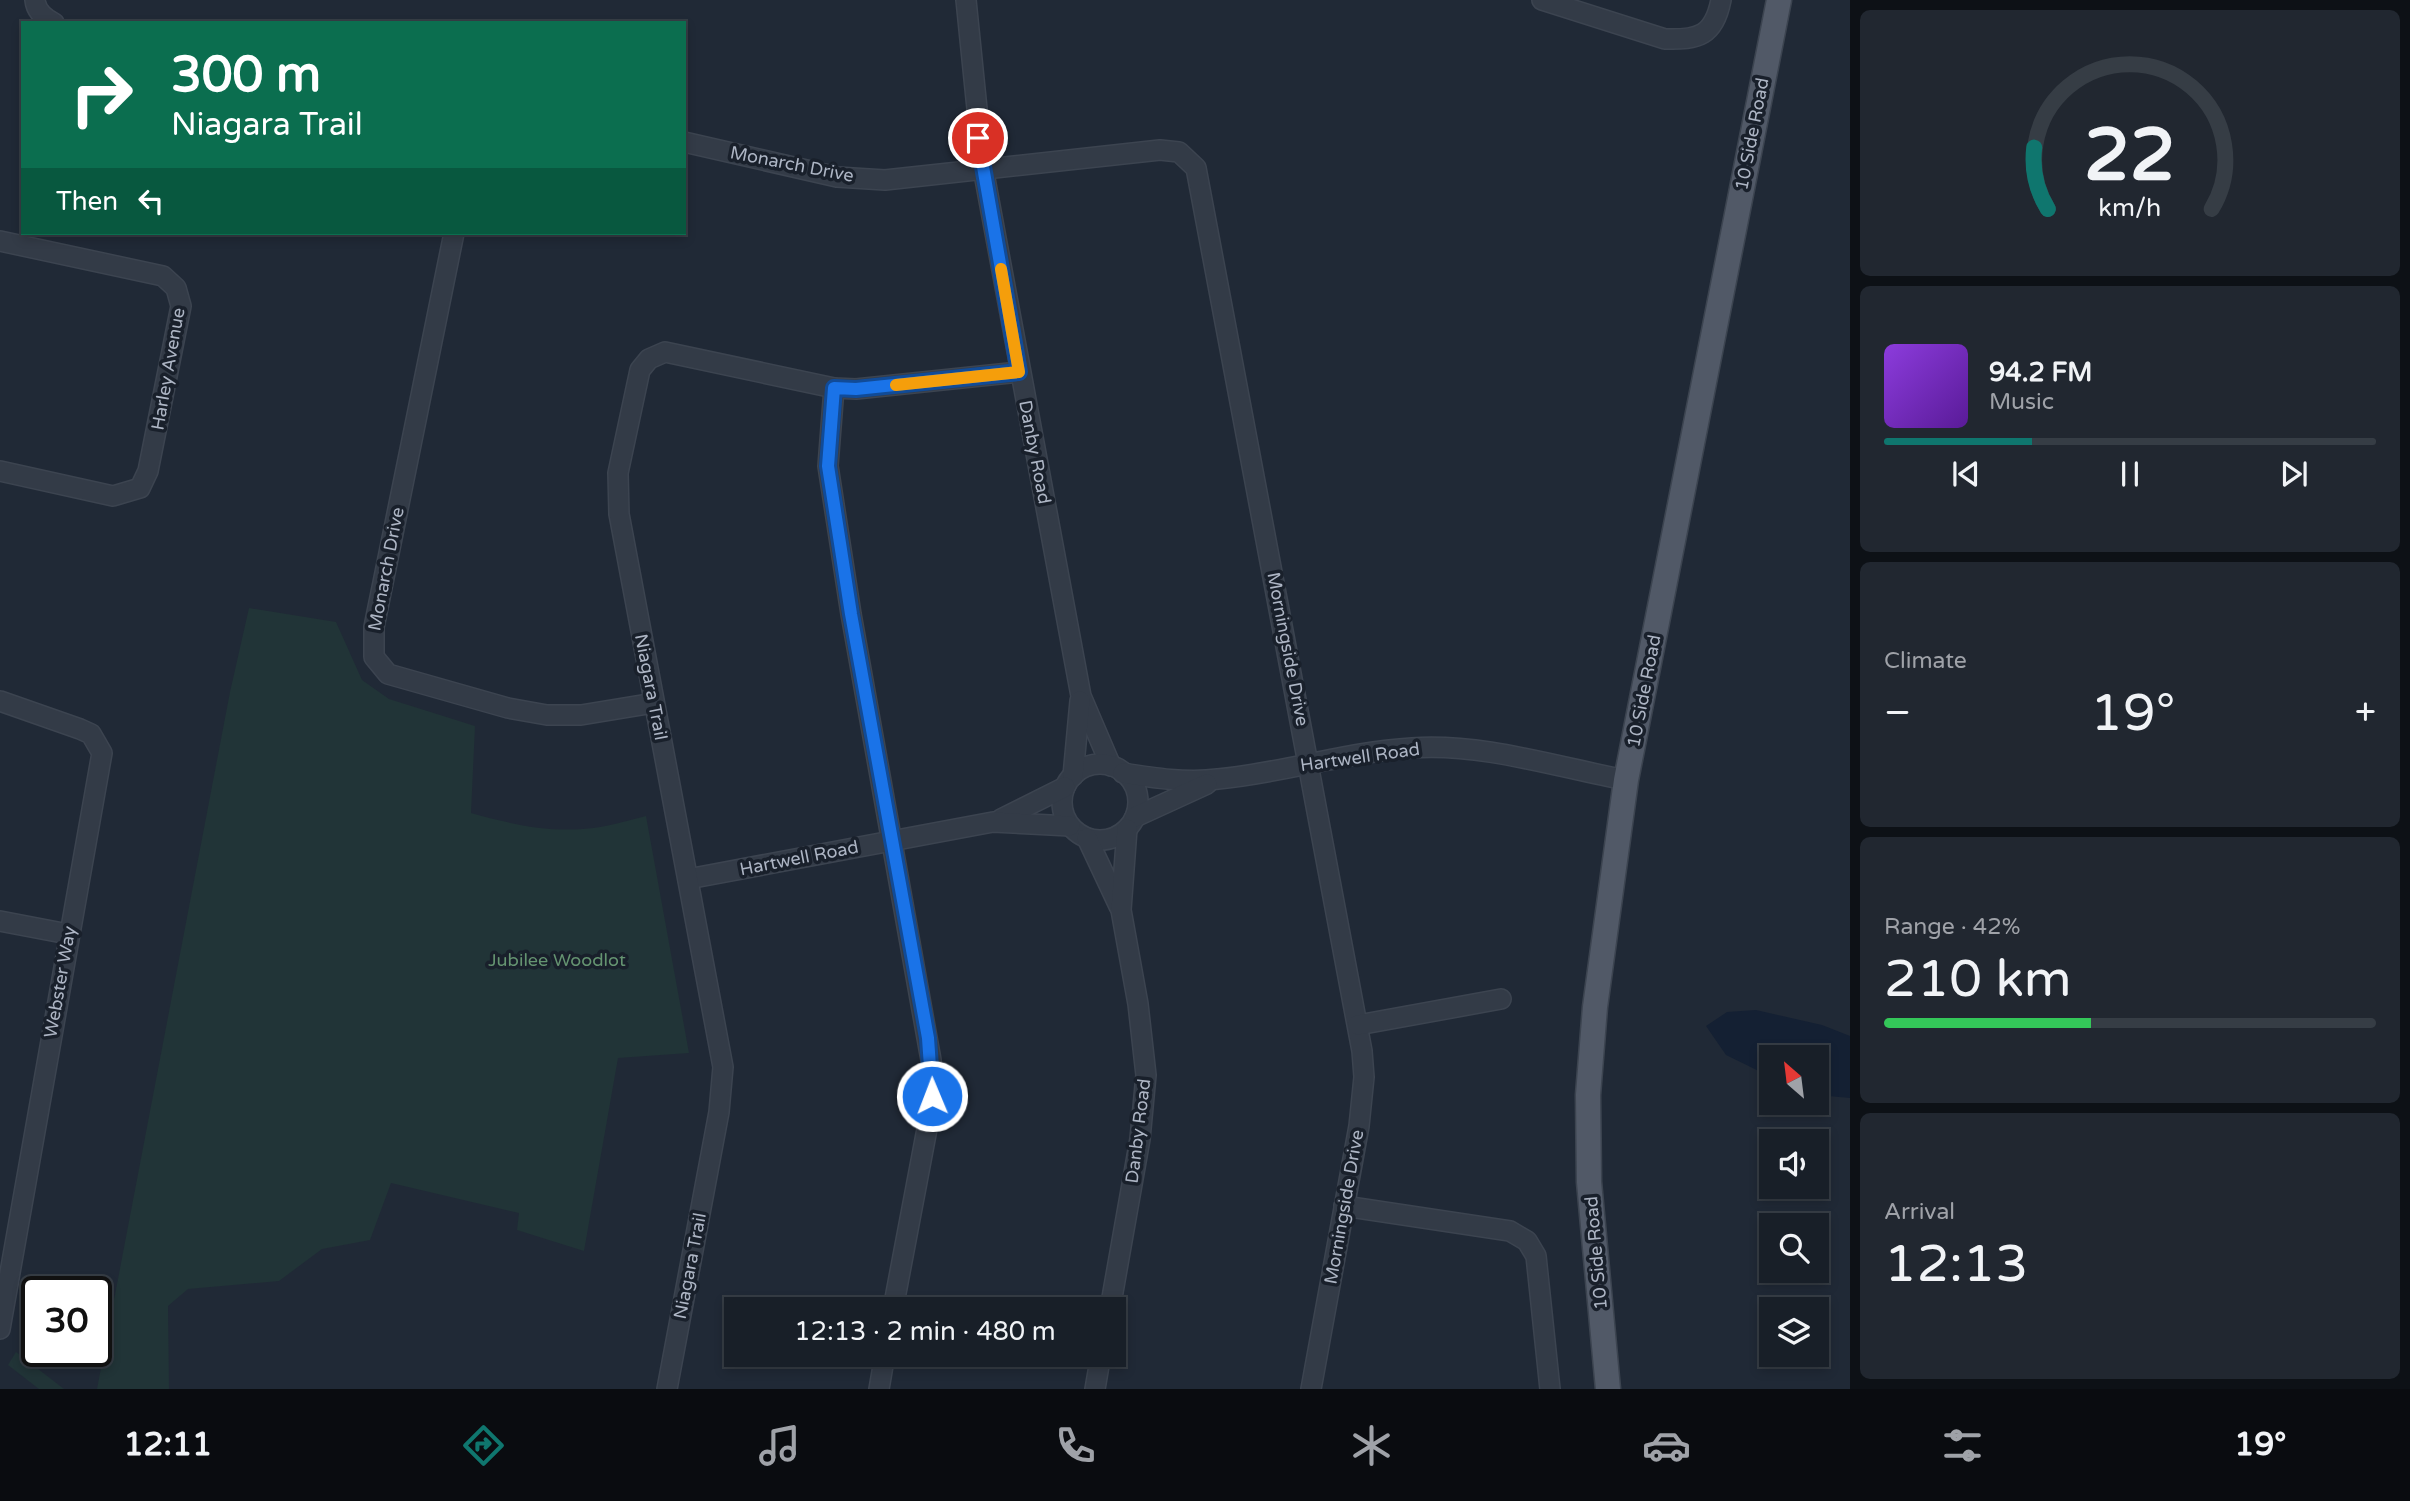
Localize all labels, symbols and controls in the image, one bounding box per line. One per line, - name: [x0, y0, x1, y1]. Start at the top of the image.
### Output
- text: 300 m: [171, 46, 321, 105]
- icon: right: [56, 49, 147, 140]
- street label: 10 Side Road: [1730, 76, 1774, 192]
- text: Niagara Trail: [171, 106, 363, 144]
- pin: [948, 108, 1008, 168]
- text: 22: [2084, 112, 2176, 200]
- icon: arrive: [959, 119, 997, 157]
- street label: Monarch Drive: [728, 141, 856, 187]
- icon: left: [132, 182, 170, 220]
- text: Then: [56, 186, 118, 217]
- text: km/h: [2099, 193, 2161, 223]
- street label: Harley Avenue: [146, 306, 190, 432]
- text: 94.2 FM: [1989, 357, 2092, 388]
- text: Music: [1989, 388, 2054, 416]
- street label: Danby Road: [1014, 398, 1056, 506]
- icon: previous: [1947, 455, 1985, 493]
- icon: pause: [2111, 455, 2149, 493]
- icon: next: [2275, 455, 2313, 493]
- street label: Monarch Drive: [363, 505, 409, 633]
- street label: Morningside Drive: [1262, 570, 1314, 728]
- street label: Niagara Trail: [630, 632, 672, 742]
- street label: 10 Side Road: [1622, 633, 1666, 749]
- text: Climate: [1884, 647, 1967, 675]
- text: 19°: [2090, 682, 2175, 745]
- text: −: [1884, 690, 1911, 736]
- text: +: [2355, 690, 2376, 736]
- street label: Hartwell Road: [1299, 738, 1421, 776]
- street label: Hartwell Road: [738, 836, 860, 880]
- text: Range · 42%: [1884, 913, 2020, 941]
- street label: Webster Way: [39, 924, 81, 1040]
- text: 210 km: [1884, 948, 2072, 1011]
- park label: Jubilee Woodlot: [488, 949, 626, 971]
- north arrow: [1759, 1045, 1829, 1115]
- map controls: [1759, 1045, 1829, 1367]
- position arrow: [895, 1059, 969, 1133]
- street label: Danby Road: [1121, 1077, 1155, 1185]
- street label: Morningside Drive: [1320, 1128, 1368, 1286]
- button: sound: [1759, 1129, 1829, 1199]
- street label: 10 Side Road: [1580, 1195, 1612, 1311]
- text: Arrival: [1884, 1198, 1955, 1226]
- street label: Niagara Trail: [669, 1211, 711, 1321]
- button: search: [1759, 1213, 1829, 1283]
- text: 12:13: [1884, 1233, 2028, 1296]
- speed limit sign: 30: [21, 1276, 112, 1367]
- button: layers: [1759, 1297, 1829, 1367]
- text: 12:13 · 2 min · 480 m: [794, 1316, 1056, 1347]
- icon: directions: [459, 1421, 508, 1470]
- icon: music: [755, 1421, 804, 1470]
- icon: phone: [1051, 1421, 1100, 1470]
- icon: climate: [1347, 1421, 1396, 1470]
- icon: car: [1642, 1421, 1691, 1470]
- icon: filters: [1938, 1421, 1987, 1470]
- text: 12:11: [123, 1426, 212, 1464]
- text: 19°: [2234, 1426, 2286, 1464]

